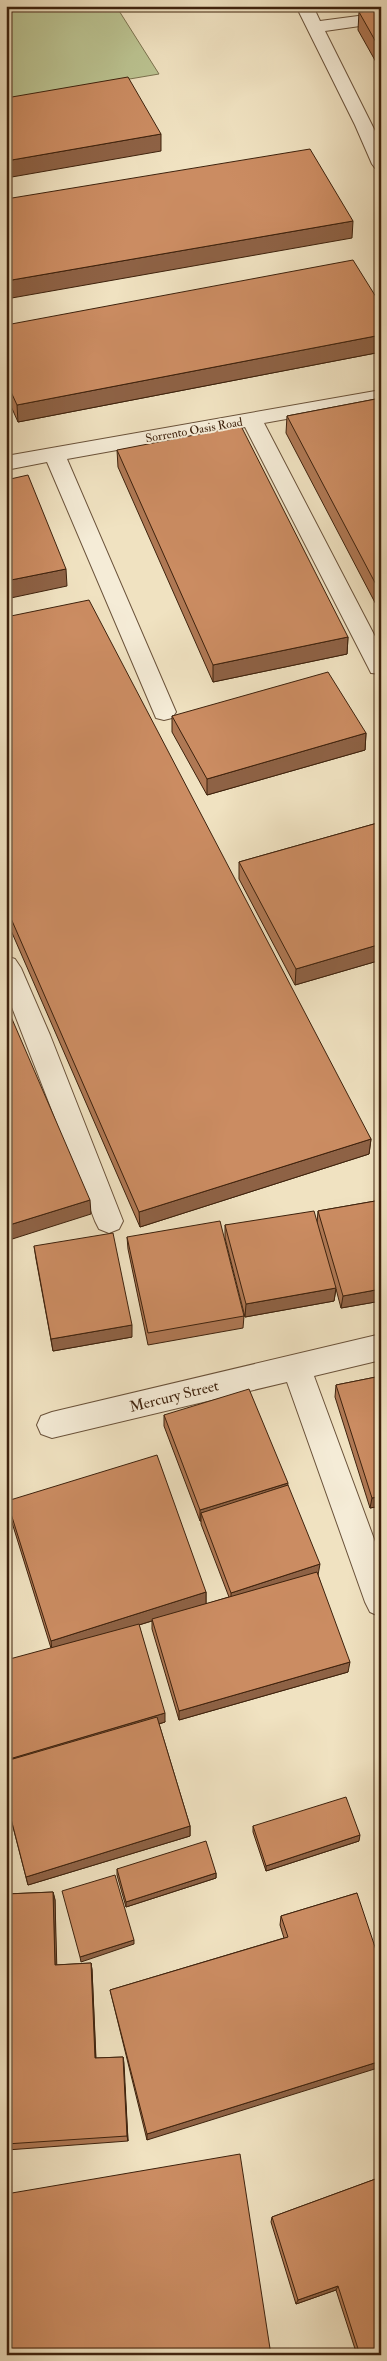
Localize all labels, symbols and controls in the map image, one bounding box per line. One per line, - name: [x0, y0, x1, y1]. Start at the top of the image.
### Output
- street label: Sorrento Oasis Road: [144, 415, 244, 446]
- street label: Mercury Street: [127, 1376, 221, 1417]

